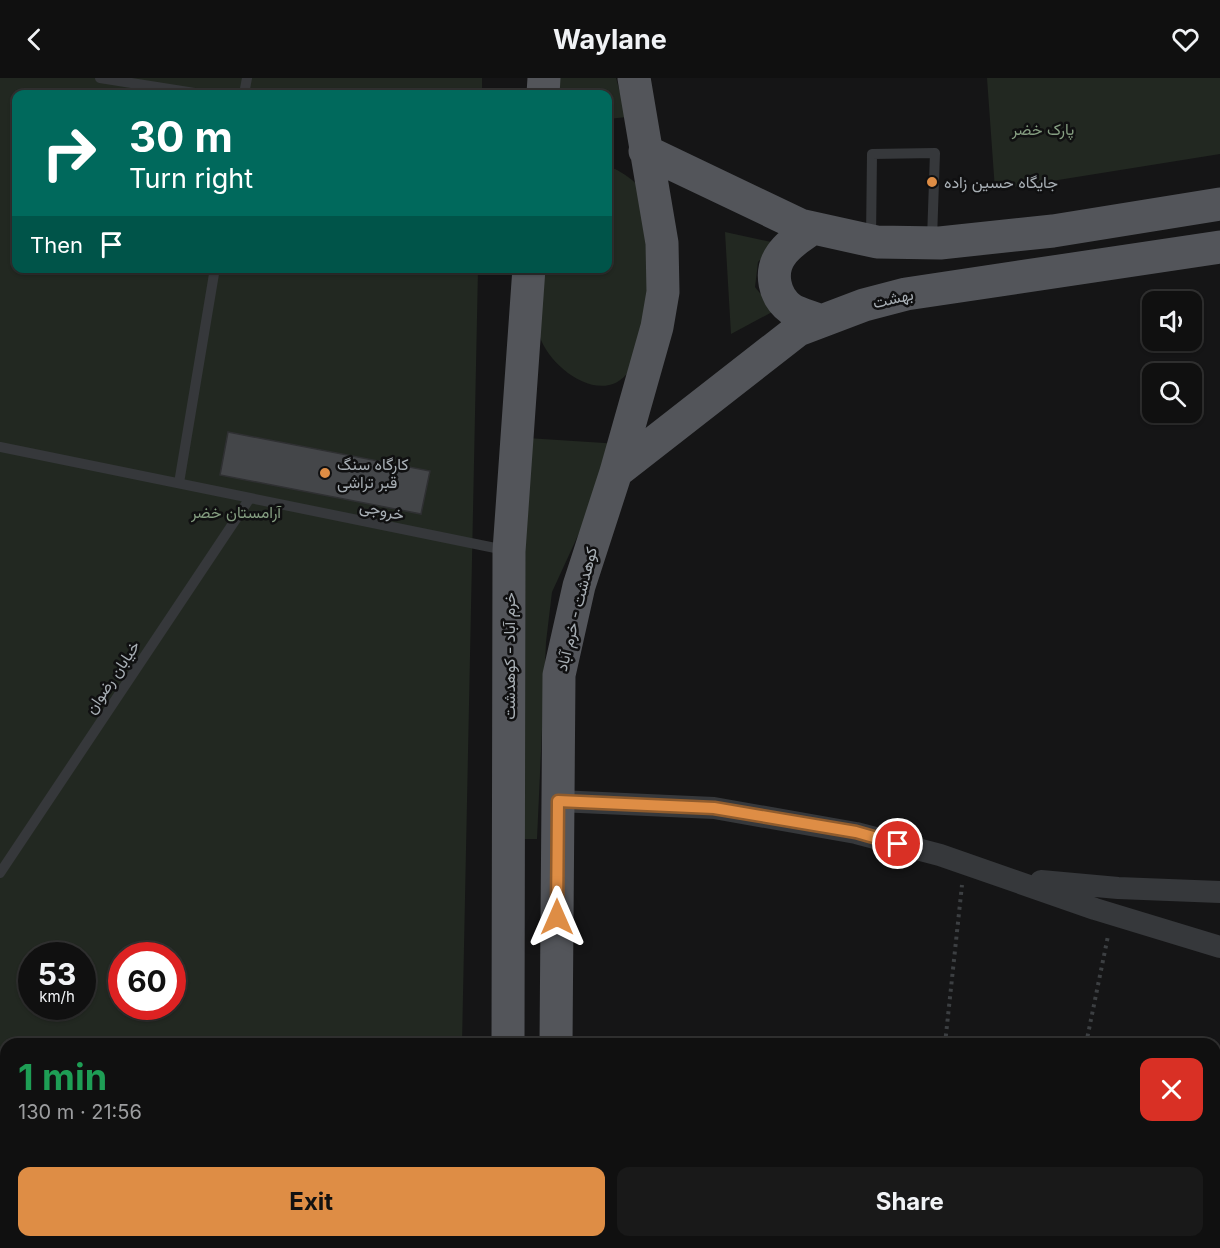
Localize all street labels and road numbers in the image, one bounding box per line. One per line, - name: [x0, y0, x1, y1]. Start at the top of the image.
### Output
- street label: بهشت: [871, 284, 915, 313]
- street label: خروجی: [358, 496, 406, 525]
- street label: کوهدشت - خرم آباد: [551, 545, 602, 674]
- street label: خرم آباد - کوهدشت: [499, 592, 520, 720]
- street label: خیابان رضوان: [80, 636, 145, 718]

